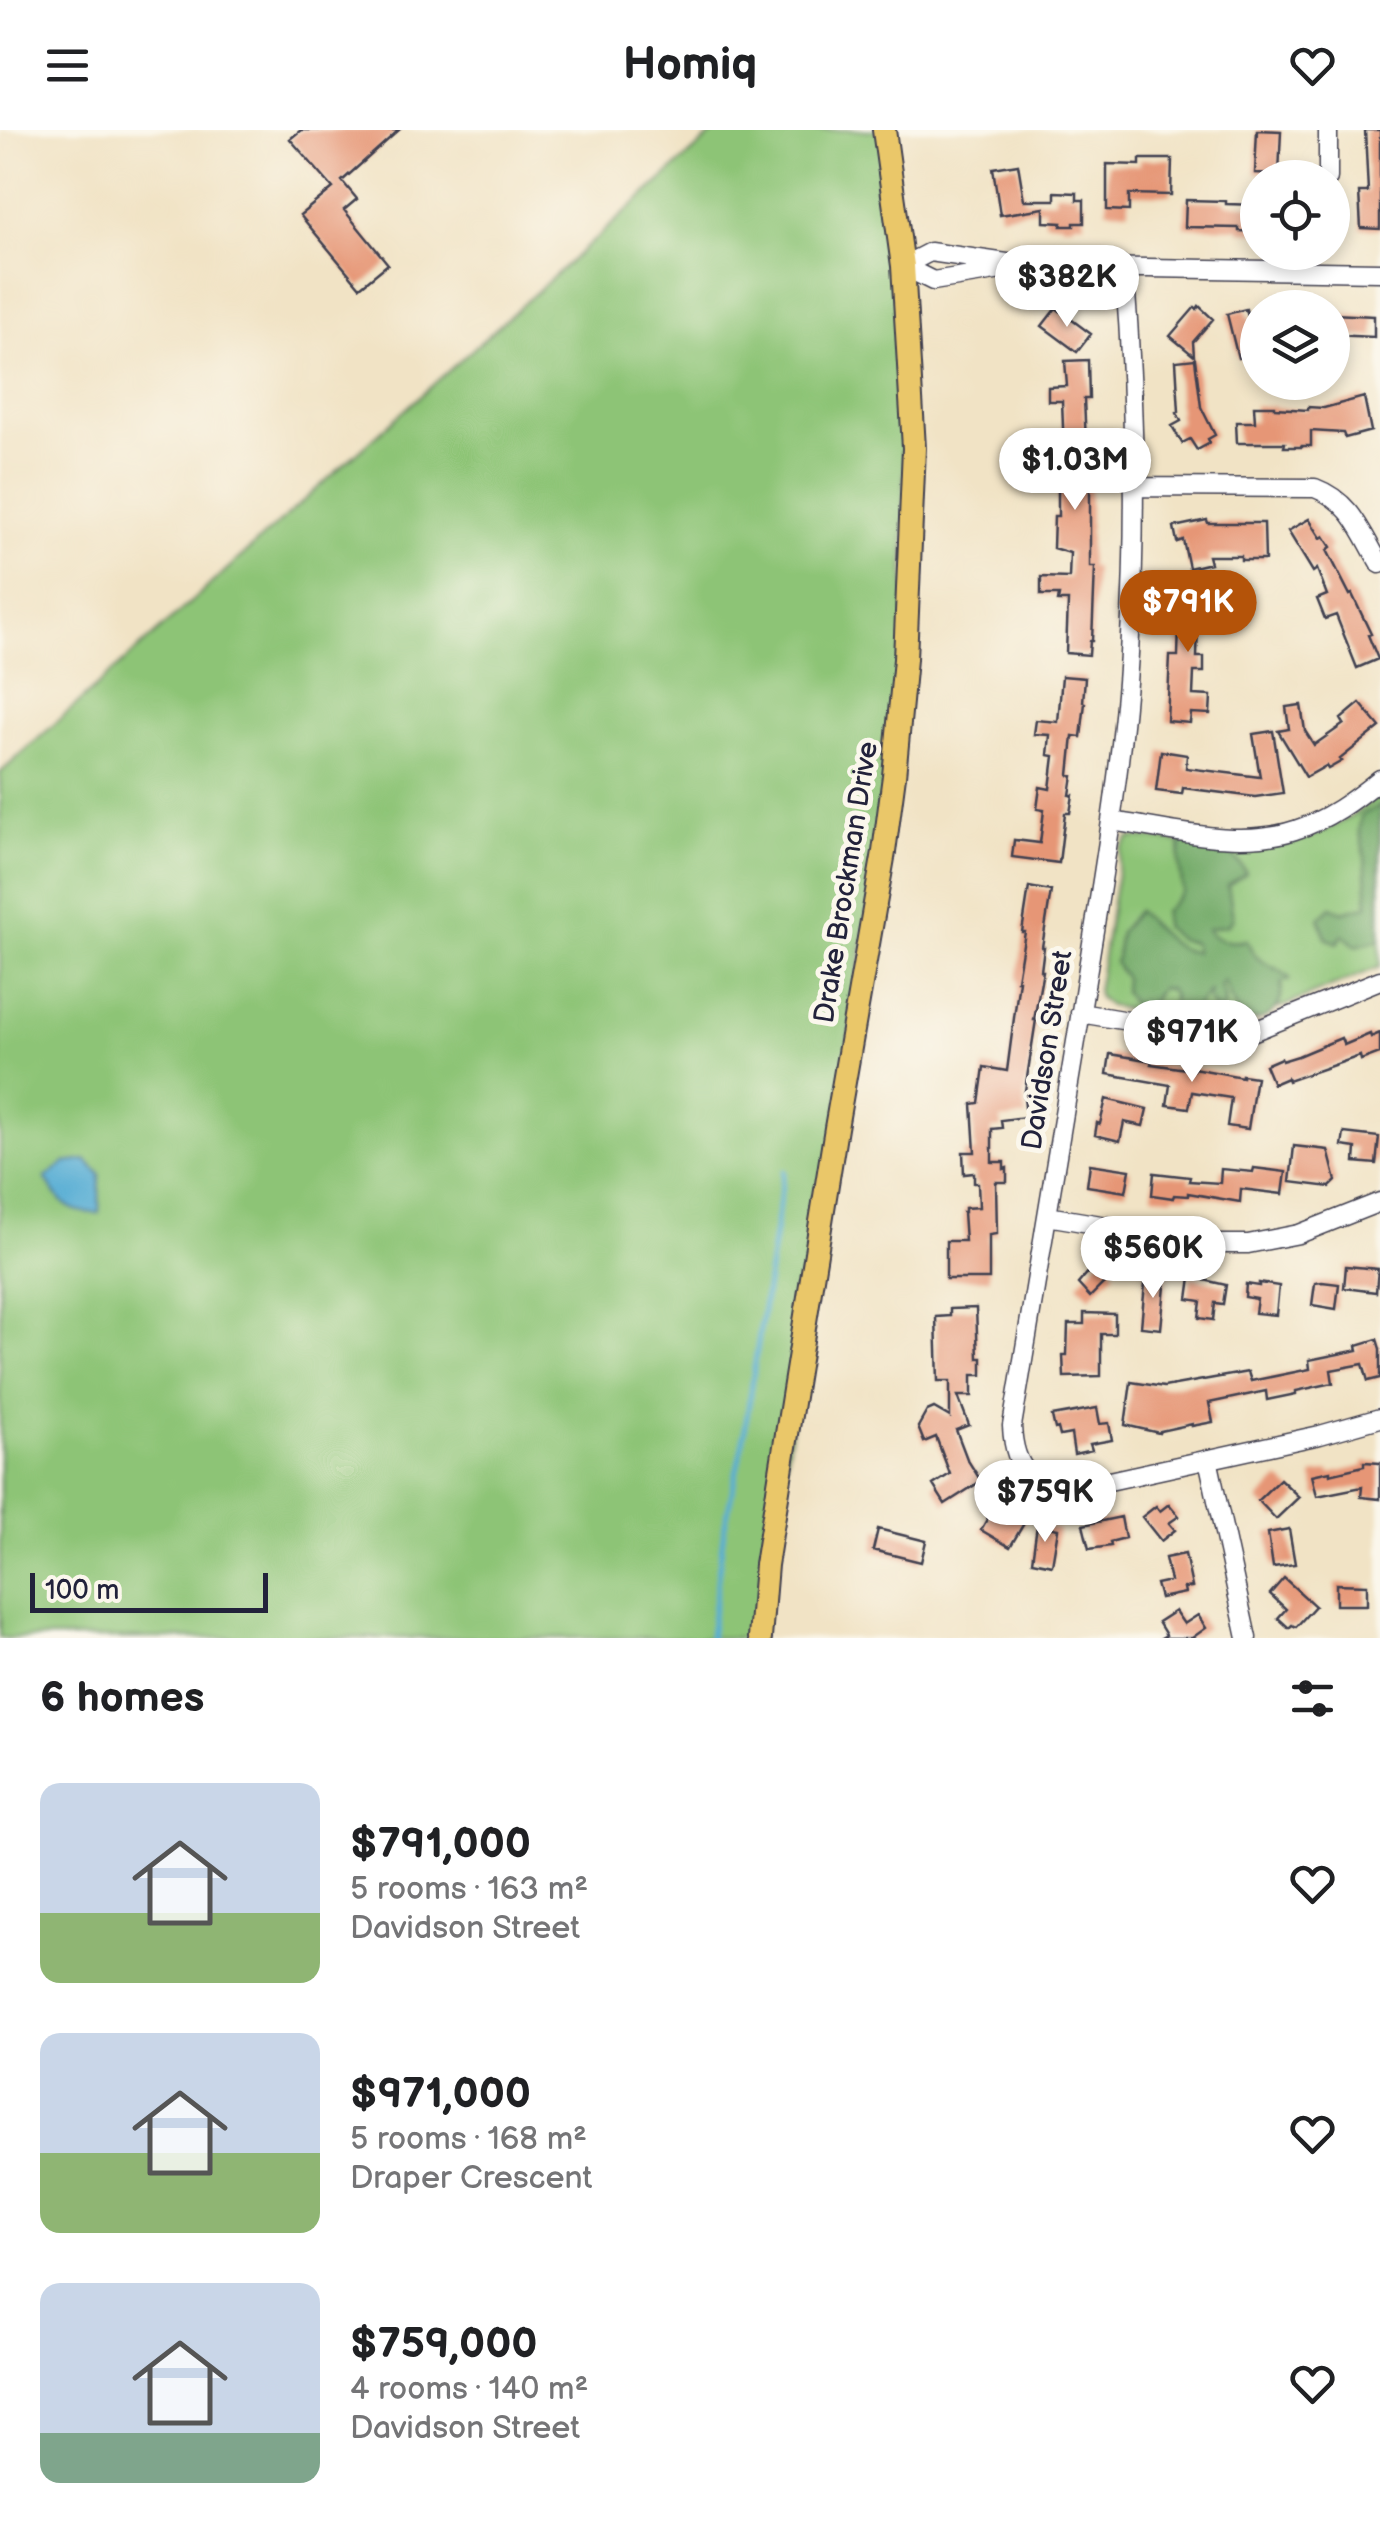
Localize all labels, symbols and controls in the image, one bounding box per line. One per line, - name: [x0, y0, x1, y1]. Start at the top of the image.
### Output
- icon: menu: [40, 38, 95, 93]
- text: Homiq: [623, 38, 757, 93]
- icon: heart: [1285, 38, 1340, 93]
- map controls: [1240, 160, 1350, 400]
- button: locate: [1240, 160, 1350, 270]
- pin: $382K: [997, 245, 1137, 330]
- text: $382K: [1017, 258, 1117, 297]
- button: layers: [1240, 290, 1350, 400]
- pin: $1.03M: [994, 428, 1156, 513]
- text: $1.03M: [1021, 441, 1129, 480]
- pin: $791K: [1118, 570, 1258, 655]
- text: $791K: [1142, 583, 1234, 622]
- street label: Drake Brockman Drive: [808, 739, 885, 1025]
- street label: Davidson Street: [1015, 948, 1080, 1152]
- pin: $971K: [1122, 1000, 1262, 1085]
- text: $971K: [1146, 1013, 1238, 1052]
- pin: $560K: [1083, 1216, 1223, 1301]
- text: $560K: [1103, 1229, 1203, 1268]
- pin: $759K: [975, 1460, 1115, 1545]
- text: $759K: [996, 1473, 1094, 1512]
- scale bar: [30, 1568, 268, 1612]
- text: 100 m: [45, 1574, 119, 1607]
- icon: filters: [1285, 1671, 1340, 1726]
- text: 6 homes: [40, 1673, 204, 1724]
- text: $791,000: [350, 1819, 531, 1870]
- icon: home: [120, 1823, 240, 1943]
- icon: heart: [1285, 1856, 1340, 1911]
- text: 5 rooms · 163 m²: [350, 1870, 588, 1909]
- text: Davidson Street: [350, 1909, 580, 1948]
- text: $971,000: [350, 2069, 531, 2120]
- icon: home: [120, 2073, 240, 2193]
- icon: heart: [1285, 2106, 1340, 2161]
- text: 5 rooms · 168 m²: [350, 2120, 587, 2159]
- text: Draper Crescent: [350, 2159, 592, 2198]
- text: $759,000: [350, 2319, 538, 2370]
- icon: home: [120, 2323, 240, 2443]
- icon: heart: [1285, 2356, 1340, 2411]
- text: 4 rooms · 140 m²: [350, 2370, 588, 2409]
- text: Davidson Street: [350, 2409, 580, 2448]

